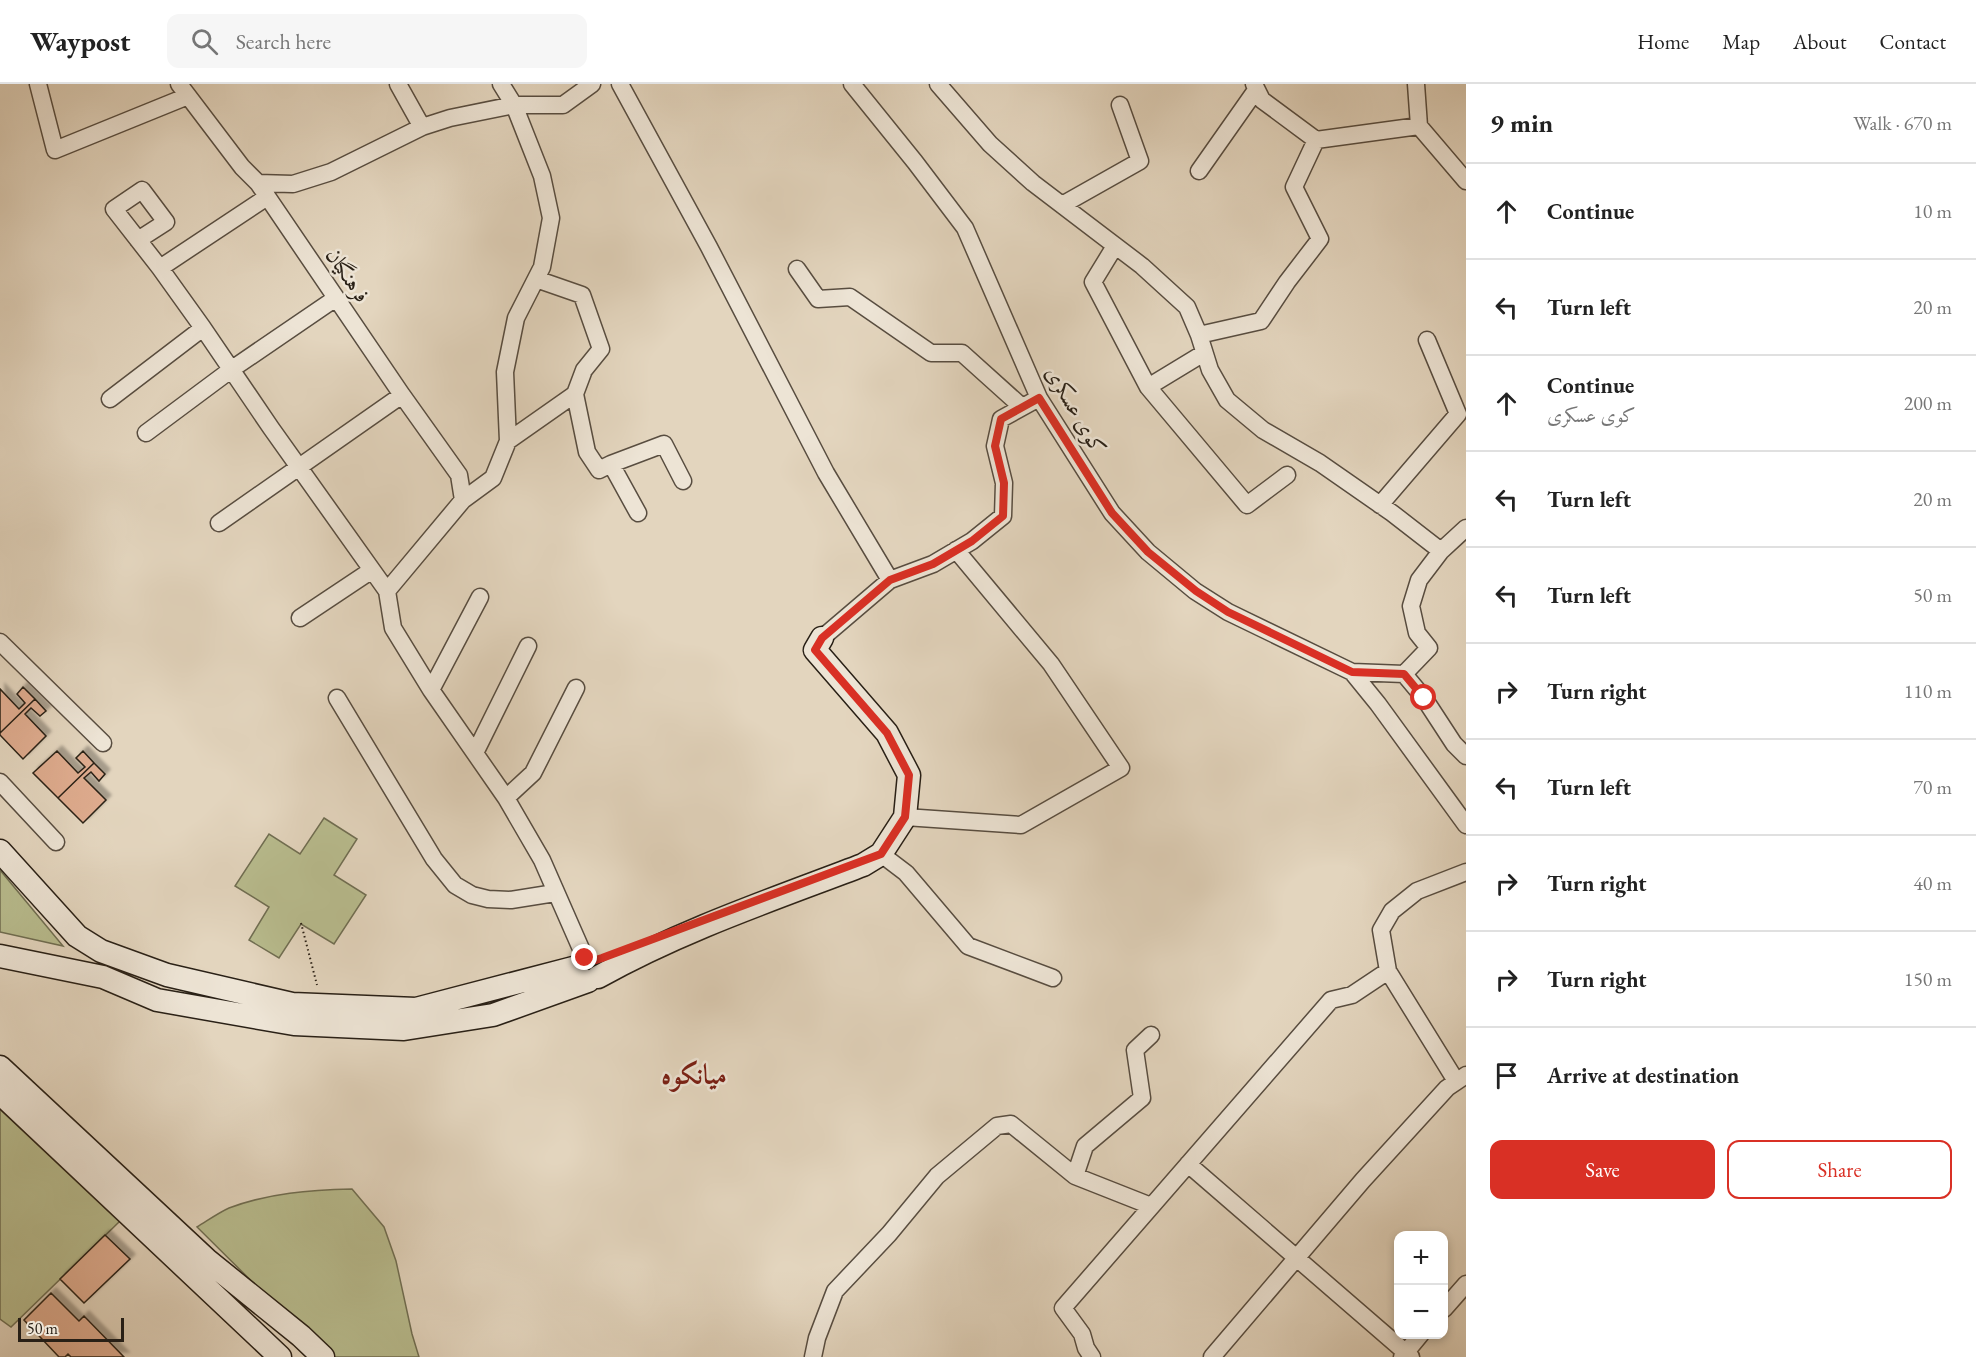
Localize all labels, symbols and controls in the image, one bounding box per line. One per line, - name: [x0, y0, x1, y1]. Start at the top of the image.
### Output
- search box: [167, 14, 587, 68]
- text: Waypost: [30, 23, 131, 59]
- icon: search: [188, 25, 221, 58]
- text: Search here: [236, 27, 331, 56]
- text: Home: [1637, 28, 1689, 55]
- text: Map: [1722, 28, 1760, 55]
- text: About: [1793, 28, 1846, 55]
- text: Contact: [1879, 28, 1946, 55]
- text: 9 min: [1490, 106, 1553, 140]
- text: Walk · 670 m: [1853, 110, 1952, 136]
- icon: ahead: [1490, 195, 1523, 228]
- text: Continue: [1547, 197, 1634, 226]
- text: 10 m: [1913, 198, 1952, 224]
- street label: فرهنگیان: [319, 242, 377, 308]
- icon: left: [1490, 291, 1523, 324]
- text: Turn left: [1547, 293, 1631, 322]
- text: 20 m: [1913, 294, 1952, 320]
- street label: کوی عسکری: [1039, 360, 1113, 460]
- text: Continue: [1547, 371, 1634, 400]
- icon: ahead: [1490, 387, 1523, 420]
- text: 200 m: [1904, 390, 1952, 416]
- text: کوی عسکری: [1547, 402, 1636, 428]
- icon: left: [1490, 483, 1523, 516]
- text: Turn left: [1547, 485, 1631, 514]
- text: 20 m: [1913, 486, 1952, 512]
- icon: left: [1490, 579, 1523, 612]
- text: Turn left: [1547, 581, 1631, 610]
- text: 50 m: [1913, 582, 1952, 608]
- icon: right: [1490, 675, 1523, 708]
- text: Turn right: [1547, 677, 1646, 706]
- text: 110 m: [1904, 678, 1952, 704]
- route start: [1410, 684, 1436, 710]
- icon: left: [1490, 771, 1523, 804]
- text: Turn left: [1547, 773, 1631, 802]
- text: 70 m: [1913, 774, 1952, 800]
- icon: right: [1490, 867, 1523, 900]
- text: Turn right: [1547, 869, 1646, 898]
- text: 40 m: [1913, 870, 1952, 896]
- route end: [571, 944, 597, 970]
- icon: right: [1490, 963, 1523, 996]
- text: Turn right: [1547, 965, 1646, 994]
- text: 150 m: [1904, 966, 1952, 992]
- district label: میانکوه: [661, 1056, 727, 1092]
- icon: arrive: [1490, 1059, 1523, 1092]
- text: Arrive at destination: [1547, 1061, 1739, 1090]
- button: Save: [1490, 1140, 1715, 1199]
- button: Share: [1727, 1140, 1952, 1199]
- map controls: [1394, 1231, 1448, 1339]
- button: +: [1394, 1231, 1448, 1285]
- button: −: [1394, 1285, 1448, 1339]
- scale bar: [18, 1315, 124, 1342]
- text: 50 m: [27, 1318, 58, 1339]

